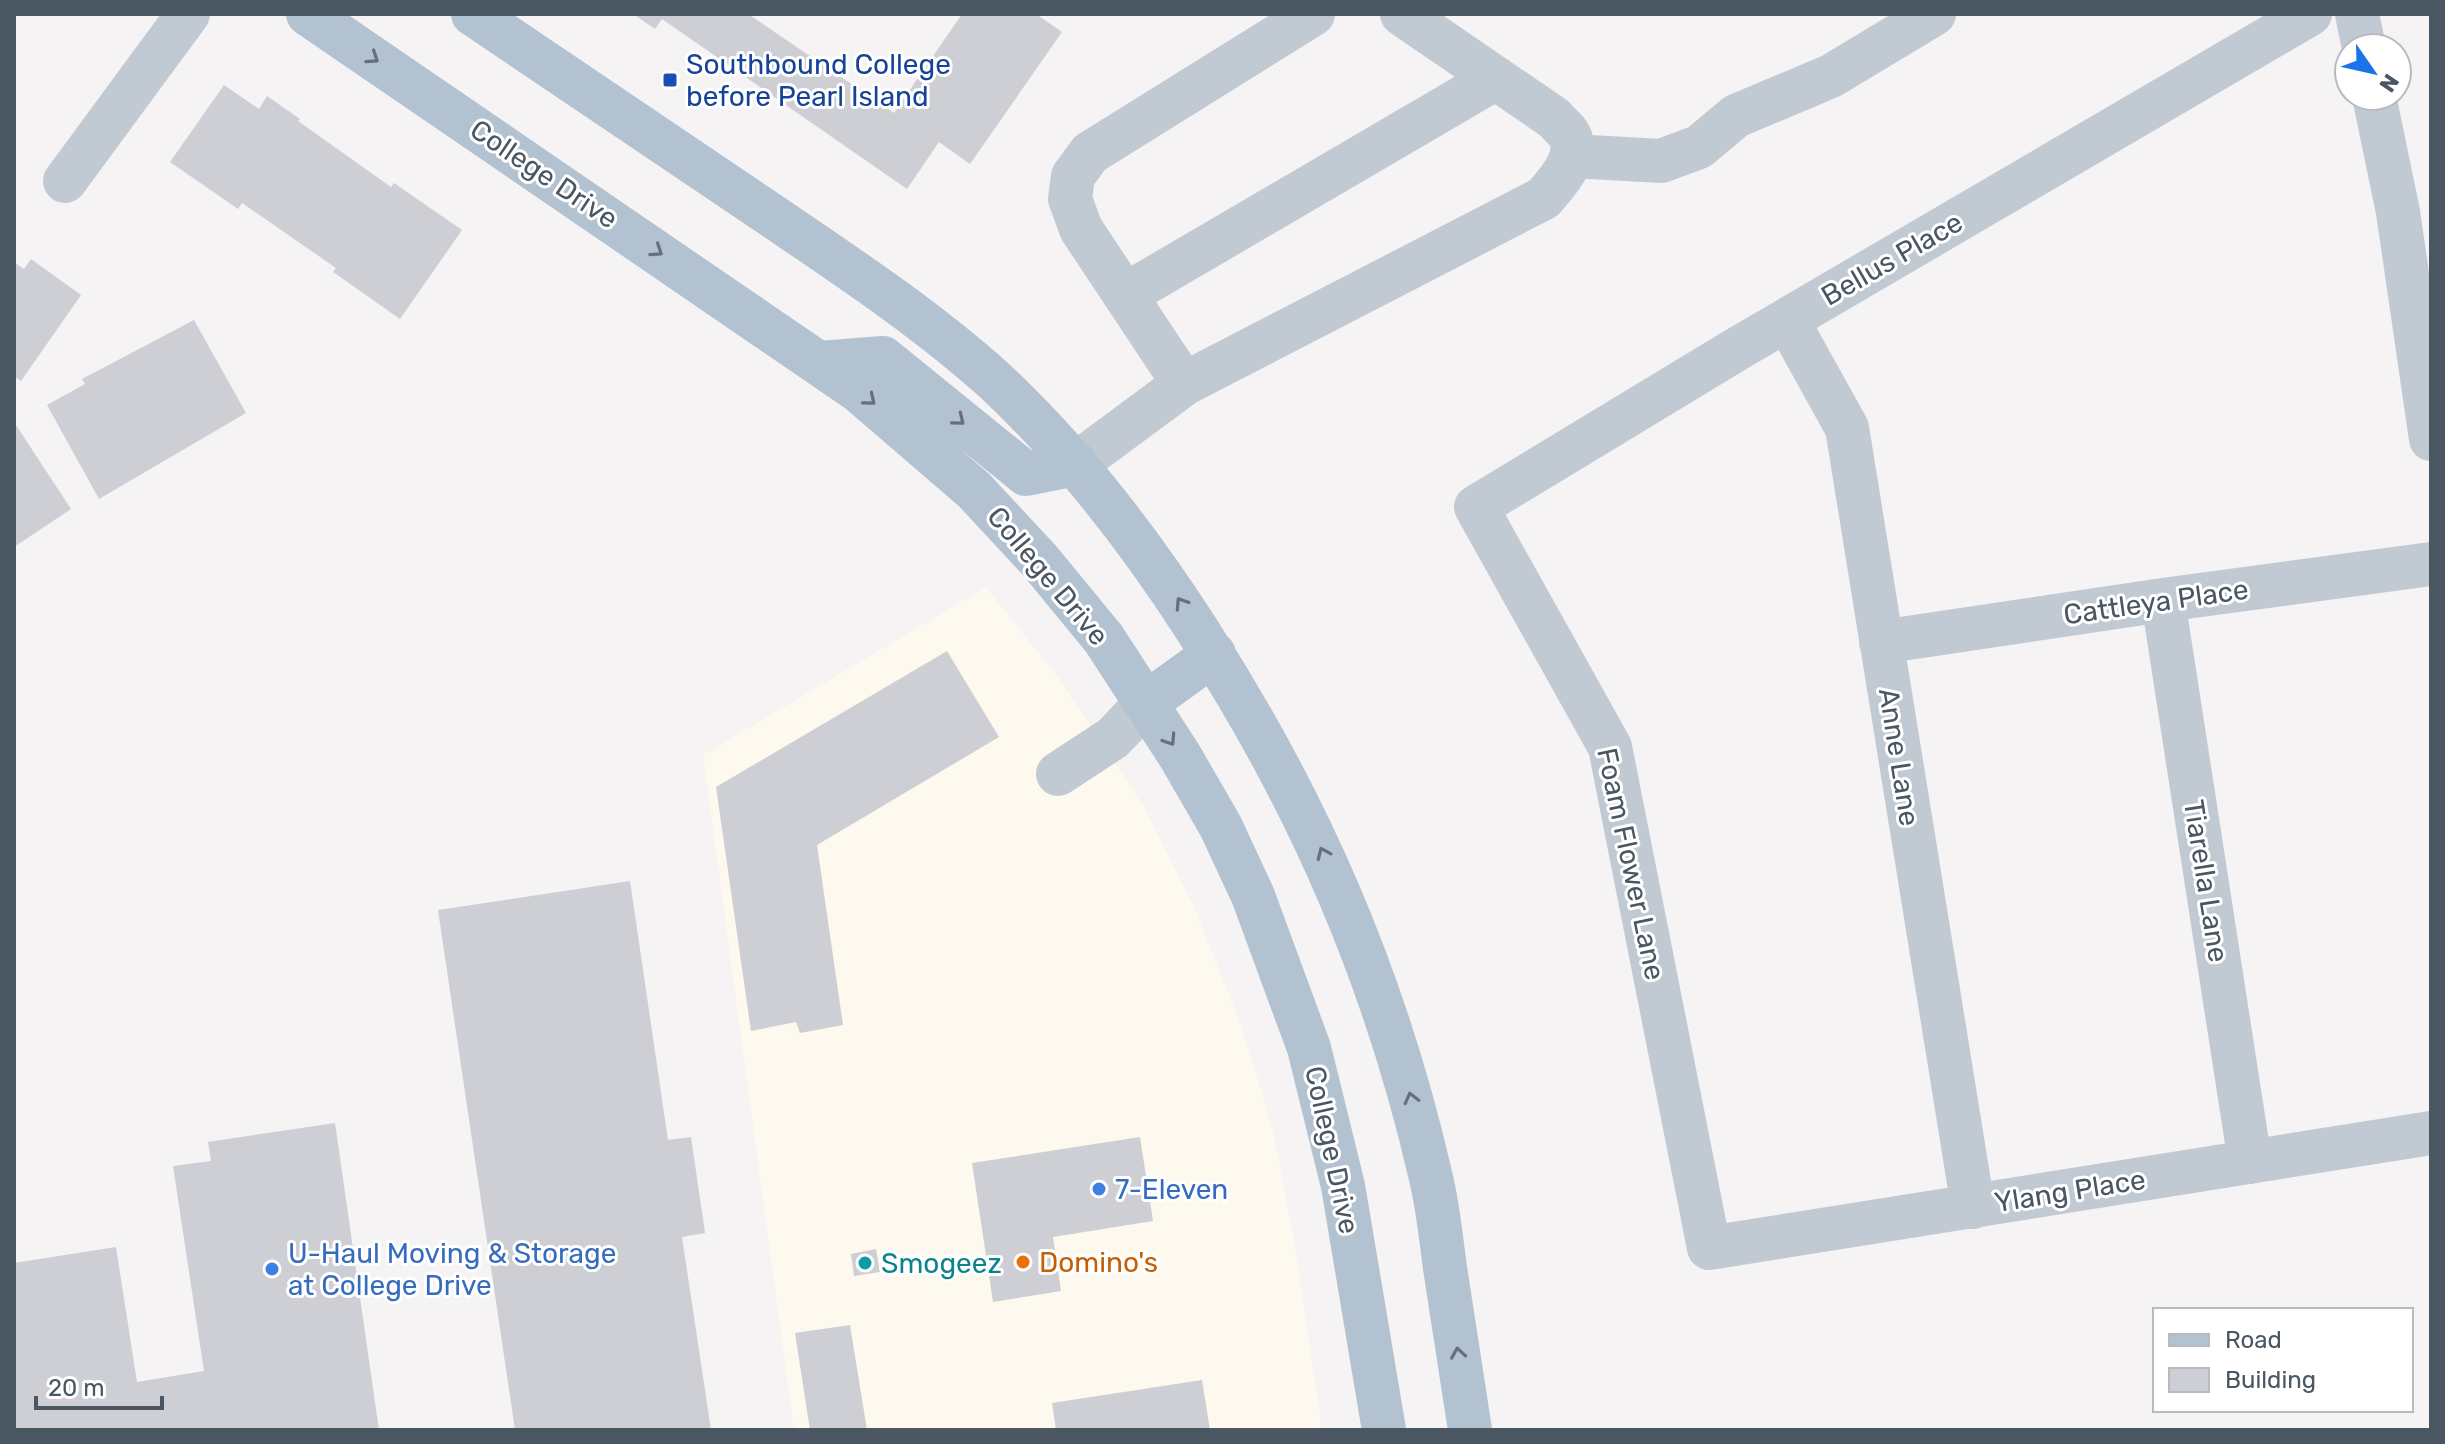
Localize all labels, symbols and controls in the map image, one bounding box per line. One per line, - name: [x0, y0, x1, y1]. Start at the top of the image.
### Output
- north arrow: [2333, 32, 2413, 112]
- one-way arrow: [364, 48, 378, 63]
- place label: Southbound College before Pearl Island: [686, 48, 951, 113]
- text: N: [2374, 69, 2405, 97]
- marker: Southbound College before Pearl Island: [661, 71, 679, 89]
- street label: College Drive: [464, 113, 624, 235]
- street label: Bellus Place: [1816, 205, 1968, 313]
- one-way arrow: [649, 241, 663, 256]
- one-way arrow: [861, 390, 875, 405]
- one-way arrow: [950, 410, 964, 425]
- street label: College Drive: [981, 500, 1115, 652]
- street label: Cattleya Place: [2061, 573, 2251, 631]
- one-way arrow: [1175, 597, 1190, 612]
- street label: Anne Lane: [1872, 686, 1926, 828]
- one-way arrow: [1160, 732, 1175, 746]
- street label: Foam Flower Lane: [1590, 745, 1672, 983]
- street label: Tiarella Lane: [2177, 797, 2235, 965]
- one-way arrow: [1316, 847, 1332, 862]
- street label: College Drive: [1298, 1063, 1366, 1237]
- one-way arrow: [1403, 1091, 1420, 1105]
- street label: Ylang Place: [1992, 1163, 2148, 1219]
- place label: 7-Eleven: [1115, 1173, 1228, 1206]
- marker: 7-Eleven: [1090, 1180, 1108, 1198]
- place label: U-Haul Moving & Storage at College Drive: [288, 1237, 616, 1302]
- place label: Domino's: [1039, 1246, 1158, 1279]
- place label: Smogeez: [881, 1247, 1002, 1280]
- marker: Domino's: [1014, 1253, 1032, 1271]
- marker: Smogeez: [856, 1254, 874, 1272]
- marker: U-Haul Moving & Storage at College Drive: [263, 1260, 281, 1278]
- legend: [2153, 1308, 2413, 1412]
- text: Road: [2225, 1326, 2282, 1354]
- one-way arrow: [1450, 1346, 1467, 1360]
- scale bar: [36, 1360, 162, 1410]
- text: Building: [2225, 1366, 2316, 1394]
- text: 20 m: [48, 1374, 105, 1402]

